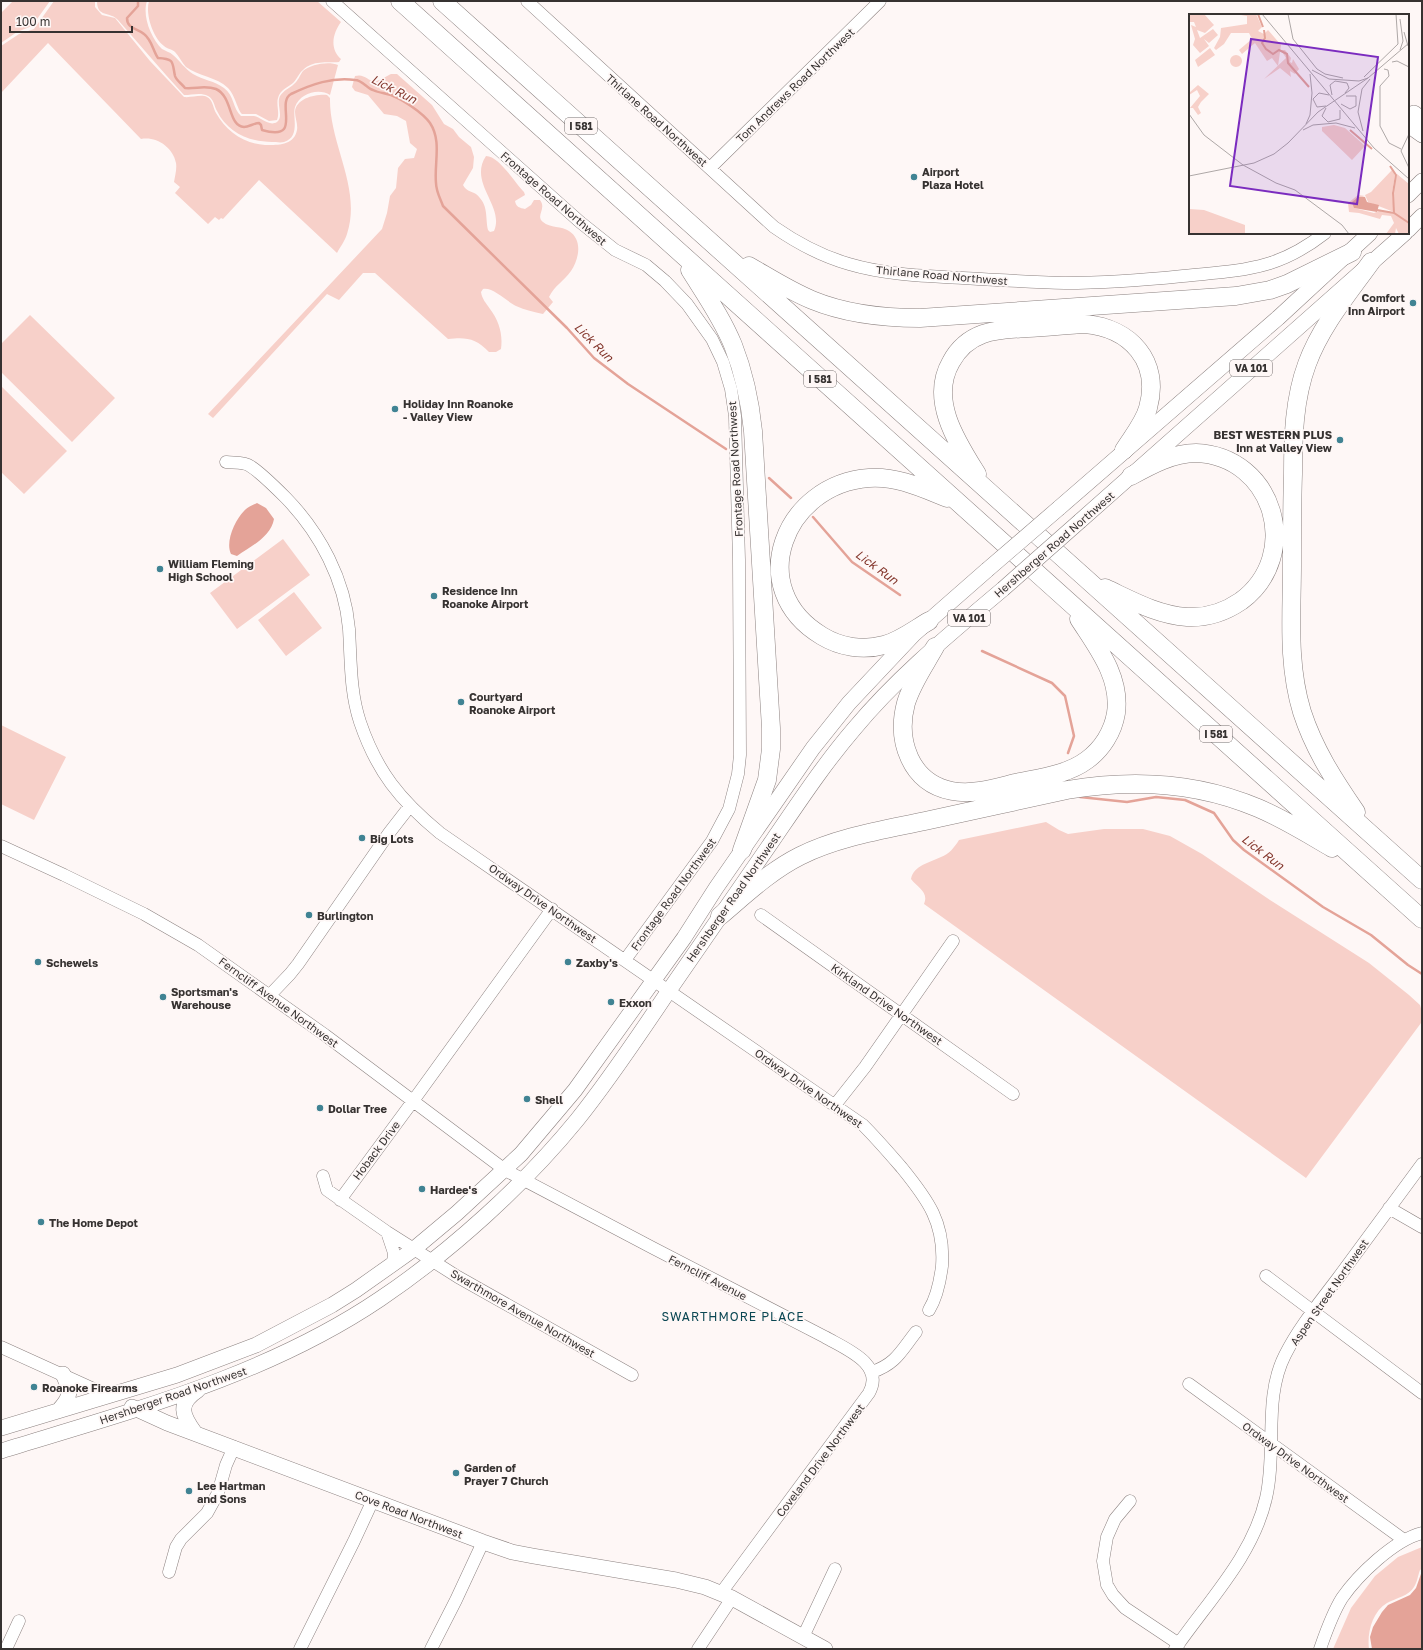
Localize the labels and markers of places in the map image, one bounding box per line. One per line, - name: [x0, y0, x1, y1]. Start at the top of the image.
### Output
- place label: Airport Plaza Hotel: [922, 165, 984, 191]
- marker: Airport Plaza Hotel: [909, 172, 919, 182]
- place label: Comfort Inn Airport: [1348, 291, 1406, 317]
- marker: Comfort Inn Airport: [1408, 298, 1418, 308]
- place label: Holiday Inn Roanoke - Valley View: [403, 397, 514, 423]
- marker: Holiday Inn Roanoke - Valley View: [390, 404, 400, 414]
- place label: BEST WESTERN PLUS Inn at Valley View: [1214, 428, 1333, 454]
- marker: BEST WESTERN PLUS Inn at Valley View: [1335, 435, 1345, 445]
- place label: William Fleming High School: [168, 557, 254, 583]
- marker: William Fleming High School: [155, 564, 165, 574]
- place label: Residence Inn Roanoke Airport: [442, 584, 529, 610]
- marker: Residence Inn Roanoke Airport: [429, 591, 439, 601]
- place label: Courtyard Roanoke Airport: [469, 690, 556, 716]
- marker: Courtyard Roanoke Airport: [456, 697, 466, 707]
- place label: Big Lots: [370, 832, 414, 845]
- marker: Big Lots: [357, 833, 367, 843]
- place label: Burlington: [317, 909, 374, 922]
- marker: Burlington: [304, 910, 314, 920]
- place label: Schewels: [46, 956, 98, 969]
- place label: Zaxby's: [576, 956, 618, 969]
- marker: Schewels: [33, 957, 43, 967]
- marker: Zaxby's: [563, 957, 573, 967]
- place label: Sportsman's Warehouse: [171, 985, 238, 1011]
- marker: Sportsman's Warehouse: [158, 992, 168, 1002]
- place label: Exxon: [619, 996, 652, 1009]
- marker: Exxon: [606, 997, 616, 1007]
- place label: Shell: [535, 1093, 563, 1106]
- marker: Shell: [522, 1094, 532, 1104]
- place label: Dollar Tree: [328, 1102, 388, 1115]
- marker: Dollar Tree: [315, 1103, 325, 1113]
- place label: Hardee's: [430, 1183, 477, 1196]
- marker: Hardee's: [417, 1184, 427, 1194]
- place label: The Home Depot: [49, 1216, 139, 1229]
- marker: The Home Depot: [36, 1217, 46, 1227]
- place label: Roanoke Firearms: [42, 1381, 138, 1394]
- marker: Roanoke Firearms: [29, 1382, 39, 1392]
- place label: Garden of Prayer 7 Church: [464, 1461, 549, 1487]
- marker: Garden of Prayer 7 Church: [451, 1468, 461, 1478]
- place label: Lee Hartman and Sons: [197, 1479, 266, 1505]
- marker: Lee Hartman and Sons: [184, 1486, 194, 1496]

